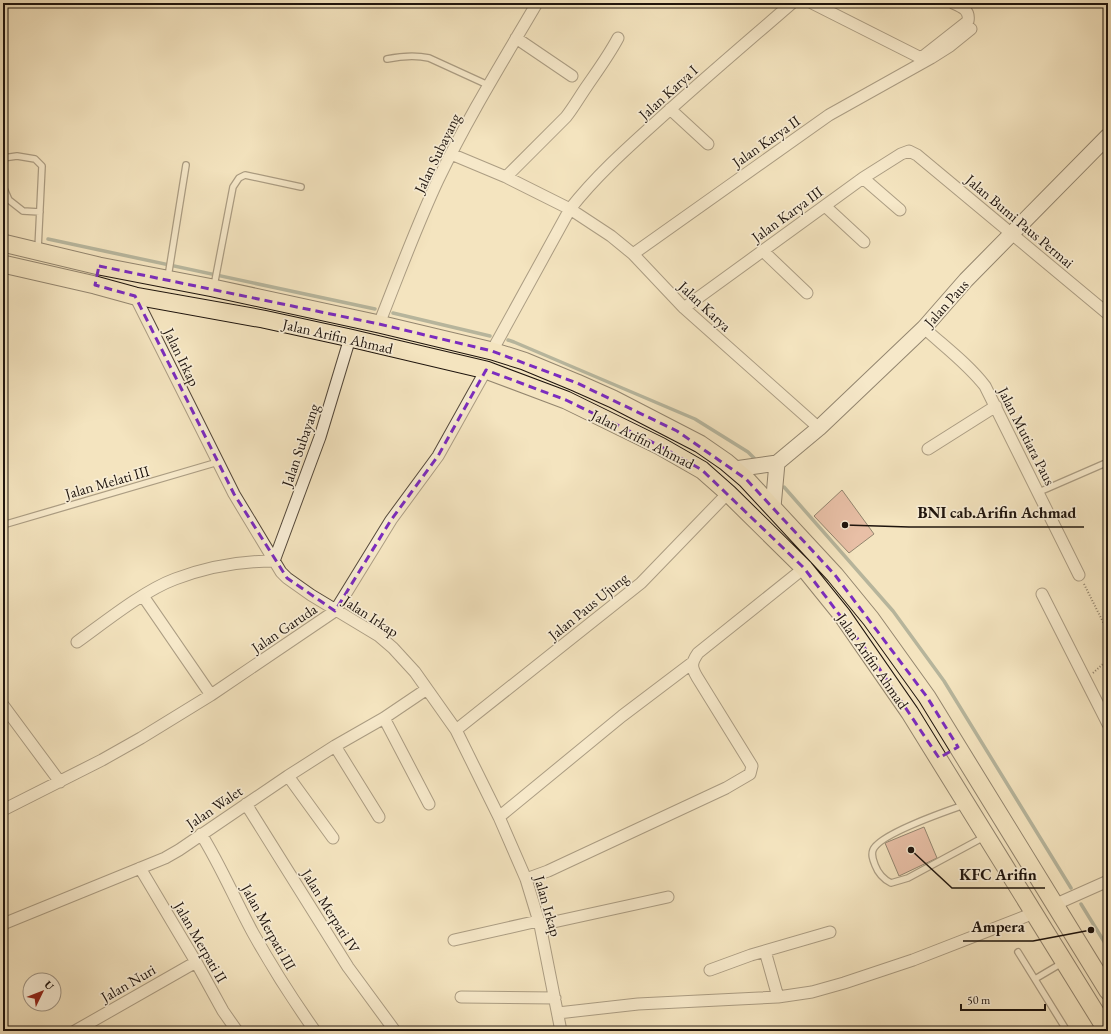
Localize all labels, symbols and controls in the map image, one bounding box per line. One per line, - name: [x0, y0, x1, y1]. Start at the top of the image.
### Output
- street label: Jalan Karya I: [633, 60, 702, 125]
- street label: Jalan Subayang: [409, 110, 465, 198]
- street label: Jalan Karya II: [727, 111, 804, 172]
- street label: Jalan Bumi Paus Permai: [960, 169, 1078, 272]
- street label: Jalan Karya III: [746, 182, 826, 247]
- street label: Jalan Karya: [673, 275, 735, 335]
- street label: Jalan Paus: [918, 275, 973, 332]
- street label: Jalan Arifin Ahmad: [279, 314, 395, 358]
- street label: Jalan Irkap: [159, 323, 204, 389]
- street label: Jalan Mutiara Paus: [993, 382, 1060, 488]
- street label: Jalan Subayang: [276, 401, 323, 491]
- street label: Jalan Arifin Ahmad: [587, 404, 698, 473]
- street label: Jalan Melati III: [61, 461, 151, 504]
- callout: BNI cab.Arifin Achmad: [909, 499, 1084, 527]
- text: BNI cab.Arifin Achmad: [918, 502, 1077, 523]
- street label: Jalan Paus Ujung: [543, 568, 632, 645]
- street label: Jalan Irkap: [338, 590, 403, 641]
- street label: Jalan Garuda: [246, 599, 320, 658]
- street label: Jalan Arifin Ahmad: [832, 608, 913, 713]
- street label: Jalan Walet: [181, 781, 246, 834]
- callout: KFC Arifin: [952, 860, 1045, 888]
- street label: Jalan Merpati IV: [297, 864, 365, 957]
- text: KFC Arifin: [959, 864, 1037, 885]
- street label: Jalan Irkap: [530, 871, 566, 939]
- street label: Jalan Merpati III: [236, 879, 301, 974]
- street label: Jalan Merpati II: [169, 896, 232, 986]
- callout: Ampera: [963, 913, 1033, 941]
- text: Ampera: [970, 916, 1026, 937]
- street label: Jalan Nuri: [96, 960, 159, 1007]
- north arrow: [22, 972, 62, 1012]
- text: U: [41, 977, 58, 994]
- scale bar: [961, 986, 1045, 1012]
- text: 50 m: [967, 992, 991, 1008]

